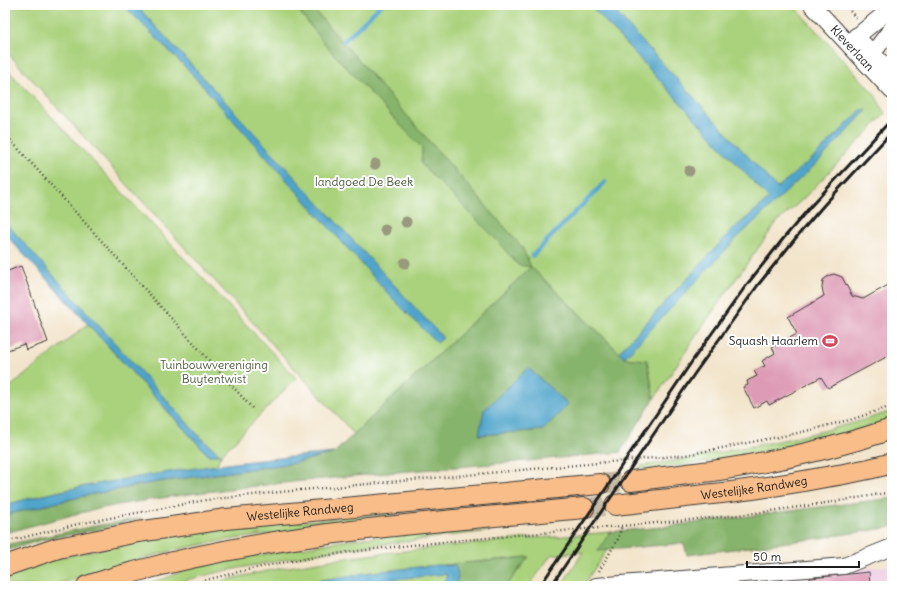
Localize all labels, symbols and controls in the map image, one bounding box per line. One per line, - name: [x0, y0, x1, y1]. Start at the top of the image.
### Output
- street label: Kleverlaan: [828, 22, 878, 74]
- park label: landgoed De Beek: [315, 174, 413, 189]
- sports icon: Squash Haarlem: [821, 332, 839, 350]
- place label: Squash Haarlem: [729, 333, 818, 348]
- park label: Tuinbouwvereniging Buytentwist: [160, 357, 268, 386]
- street label: Westelijke Randweg: [700, 473, 808, 502]
- street label: Westelijke Randweg: [246, 499, 354, 524]
- scale bar: [747, 543, 859, 569]
- text: 50 m: [753, 549, 782, 564]

